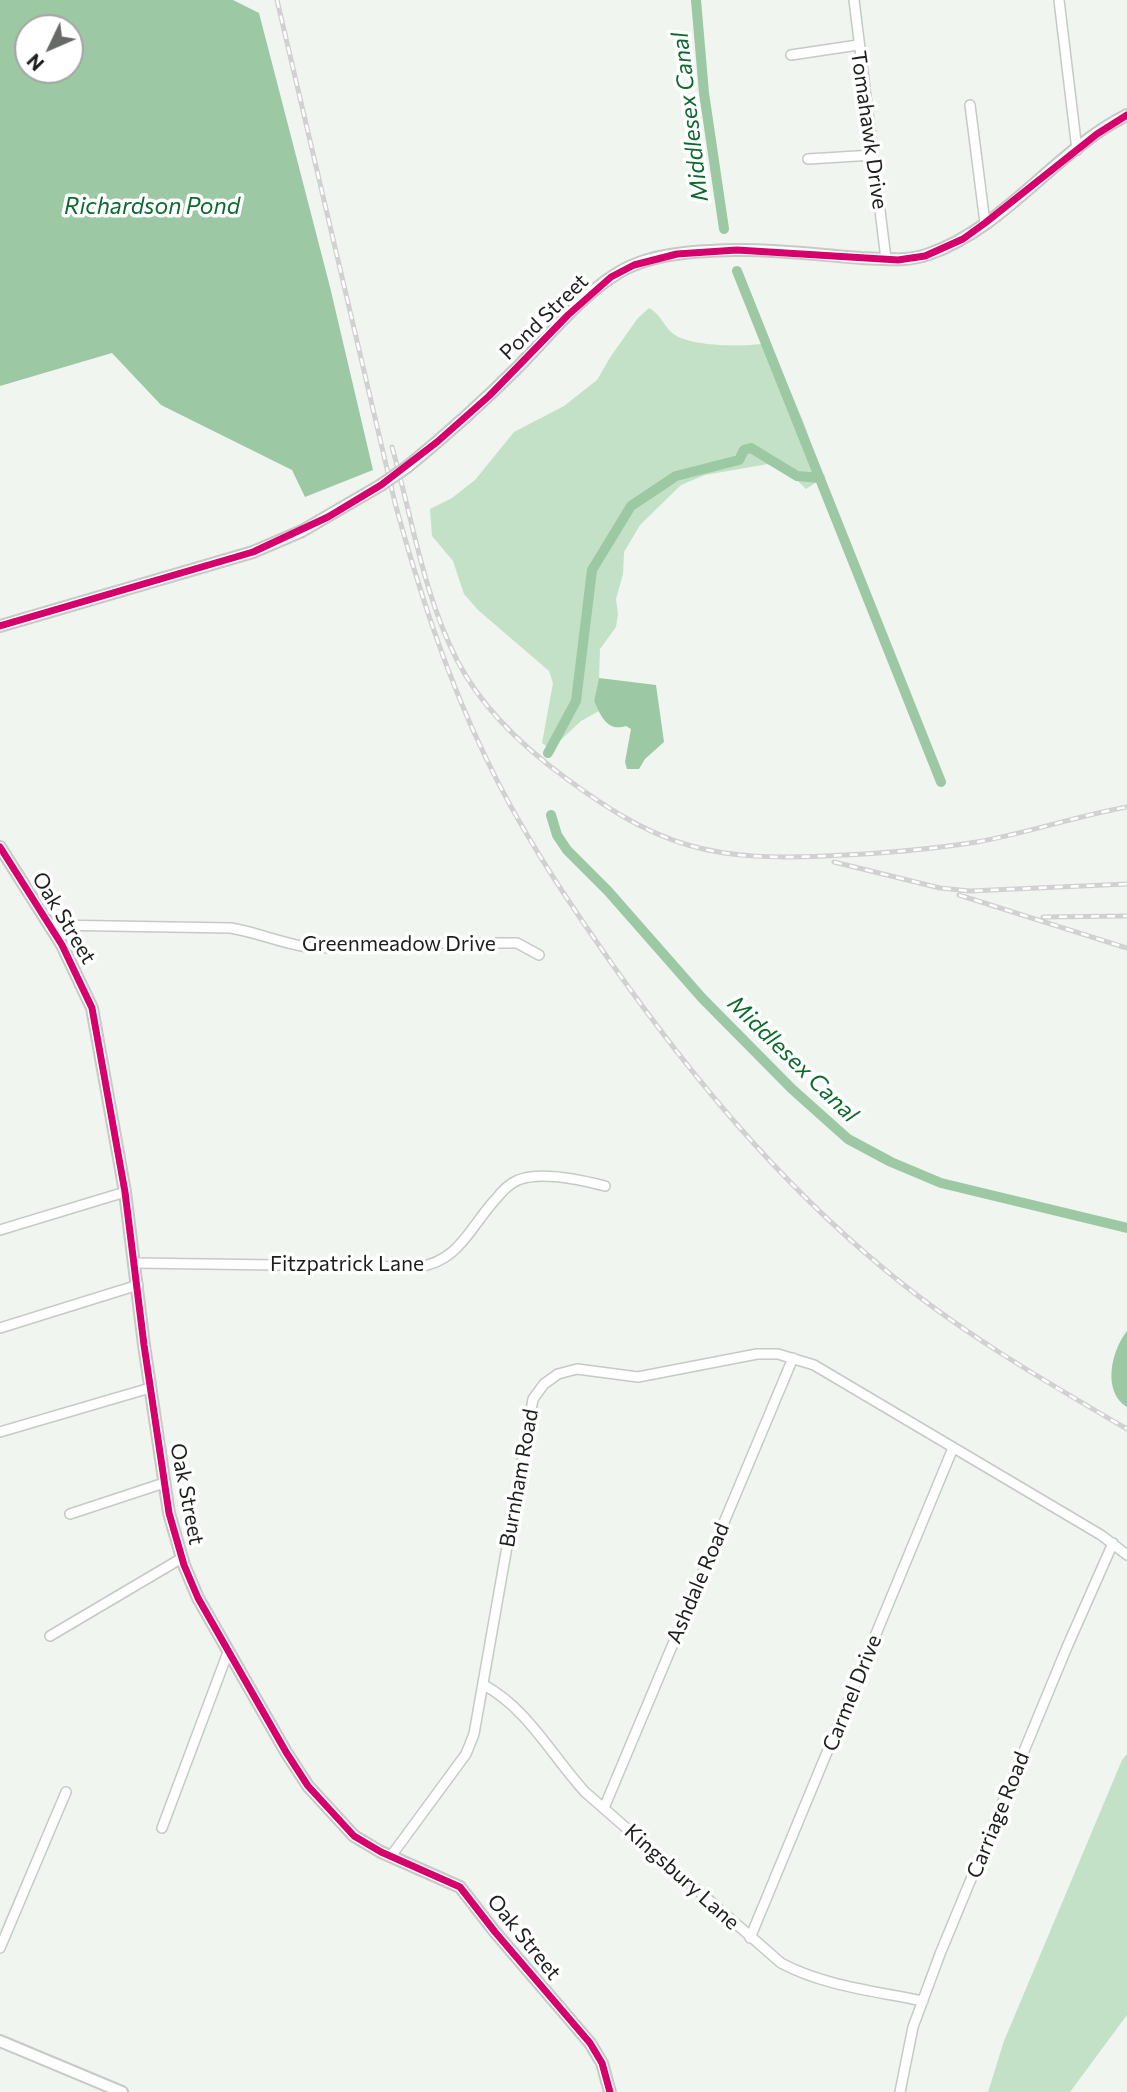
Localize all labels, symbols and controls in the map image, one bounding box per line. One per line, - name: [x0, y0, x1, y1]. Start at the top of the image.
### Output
- north arrow: [14, 14, 84, 84]
- water label: Middlesex Canal: [666, 31, 714, 203]
- text: N: [22, 49, 48, 76]
- street label: Tomahawk Drive: [845, 49, 893, 211]
- water label: Richardson Pond: [64, 192, 240, 220]
- street label: Pond Street: [495, 269, 593, 365]
- street label: Oak Street: [27, 867, 101, 969]
- street label: Greenmeadow Drive: [302, 931, 496, 957]
- water label: Middlesex Canal: [722, 990, 864, 1128]
- street label: Fitzpatrick Lane: [270, 1251, 424, 1277]
- street label: Burnham Road: [494, 1407, 544, 1549]
- street label: Oak Street: [165, 1441, 209, 1547]
- street label: Ashdale Road: [661, 1519, 735, 1647]
- street label: Carmel Drive: [817, 1631, 887, 1755]
- street label: Carriage Road: [961, 1748, 1035, 1882]
- street label: Kingsbury Lane: [619, 1819, 745, 1935]
- street label: Oak Street: [482, 1889, 566, 1985]

